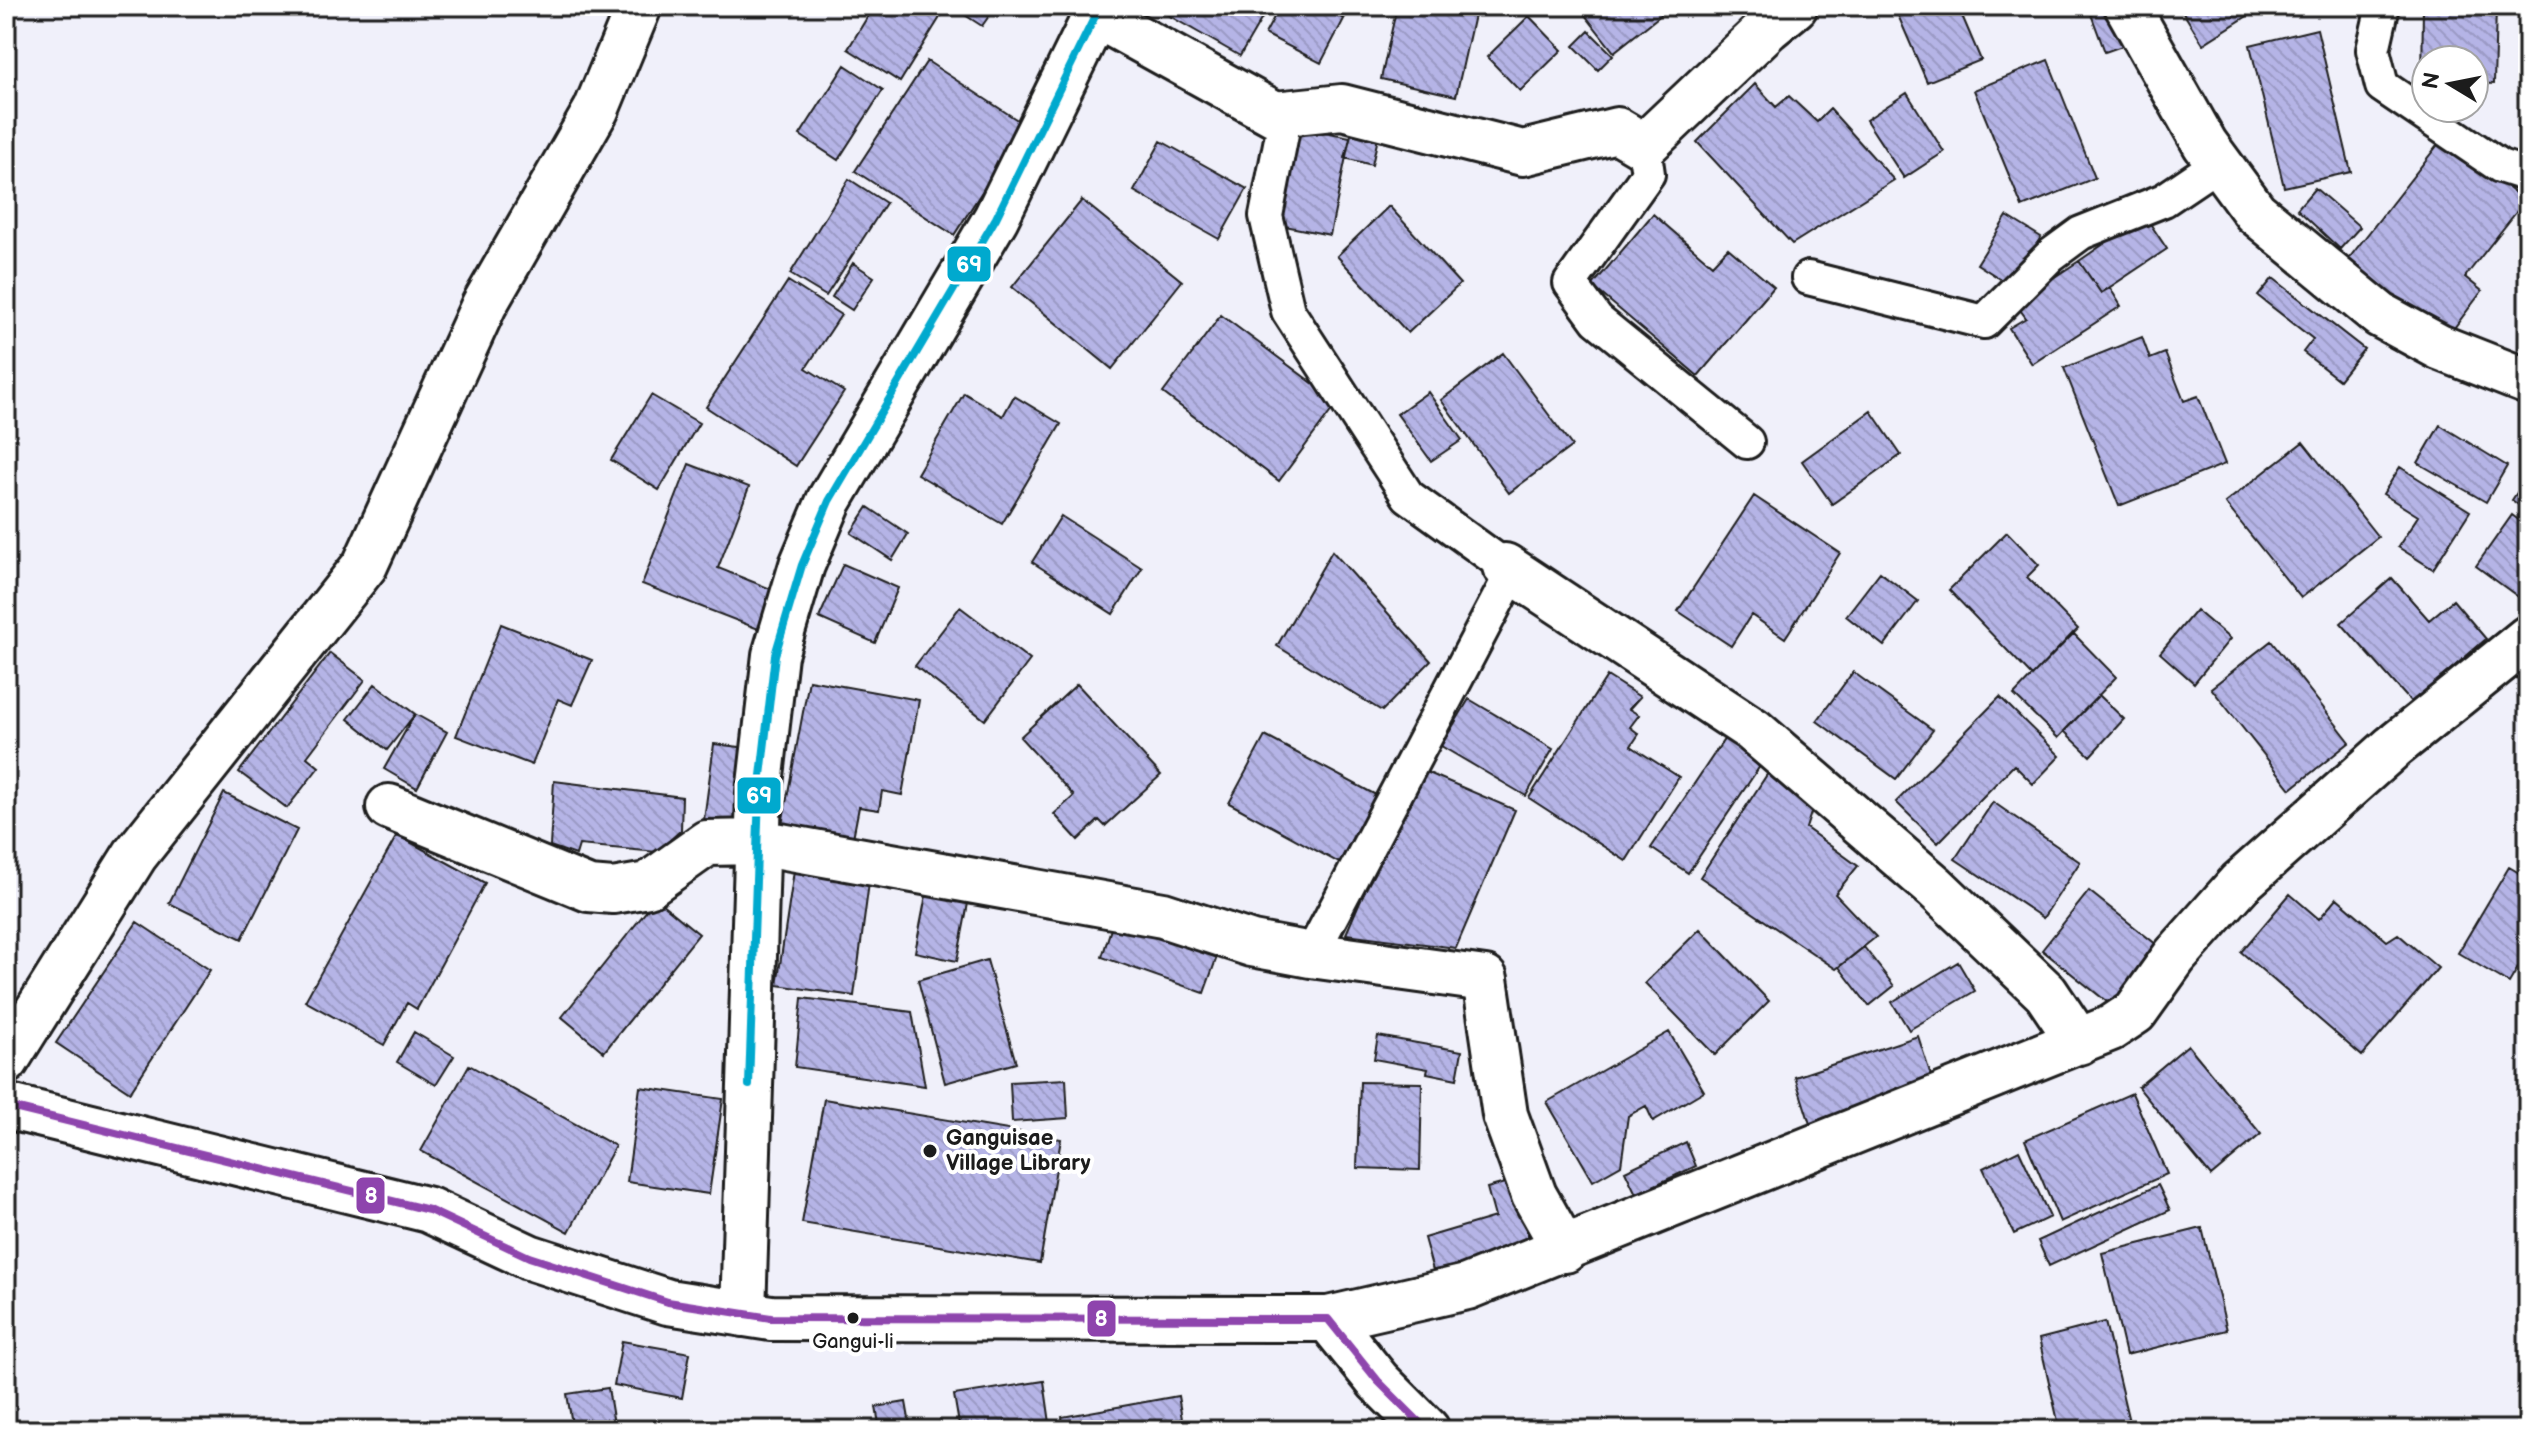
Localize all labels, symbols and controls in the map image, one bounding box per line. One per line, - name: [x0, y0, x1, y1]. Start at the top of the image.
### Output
- north arrow: [2410, 44, 2490, 124]
- text: N: [2417, 70, 2447, 91]
- line badge: 69: [946, 245, 992, 283]
- text: 69: [956, 252, 982, 279]
- line badge: 69: [736, 776, 782, 815]
- text: 69: [746, 783, 772, 810]
- place label: Ganguisae Village Library: [946, 1125, 1091, 1177]
- marker: Ganguisae Village Library: [921, 1142, 939, 1160]
- line badge: 8: [355, 1176, 386, 1215]
- text: 8: [364, 1183, 378, 1210]
- line badge: 8: [1086, 1299, 1117, 1338]
- text: 8: [1094, 1306, 1108, 1333]
- marker: Gangui-li: [845, 1310, 861, 1326]
- place label: Gangui-li: [812, 1330, 894, 1354]

